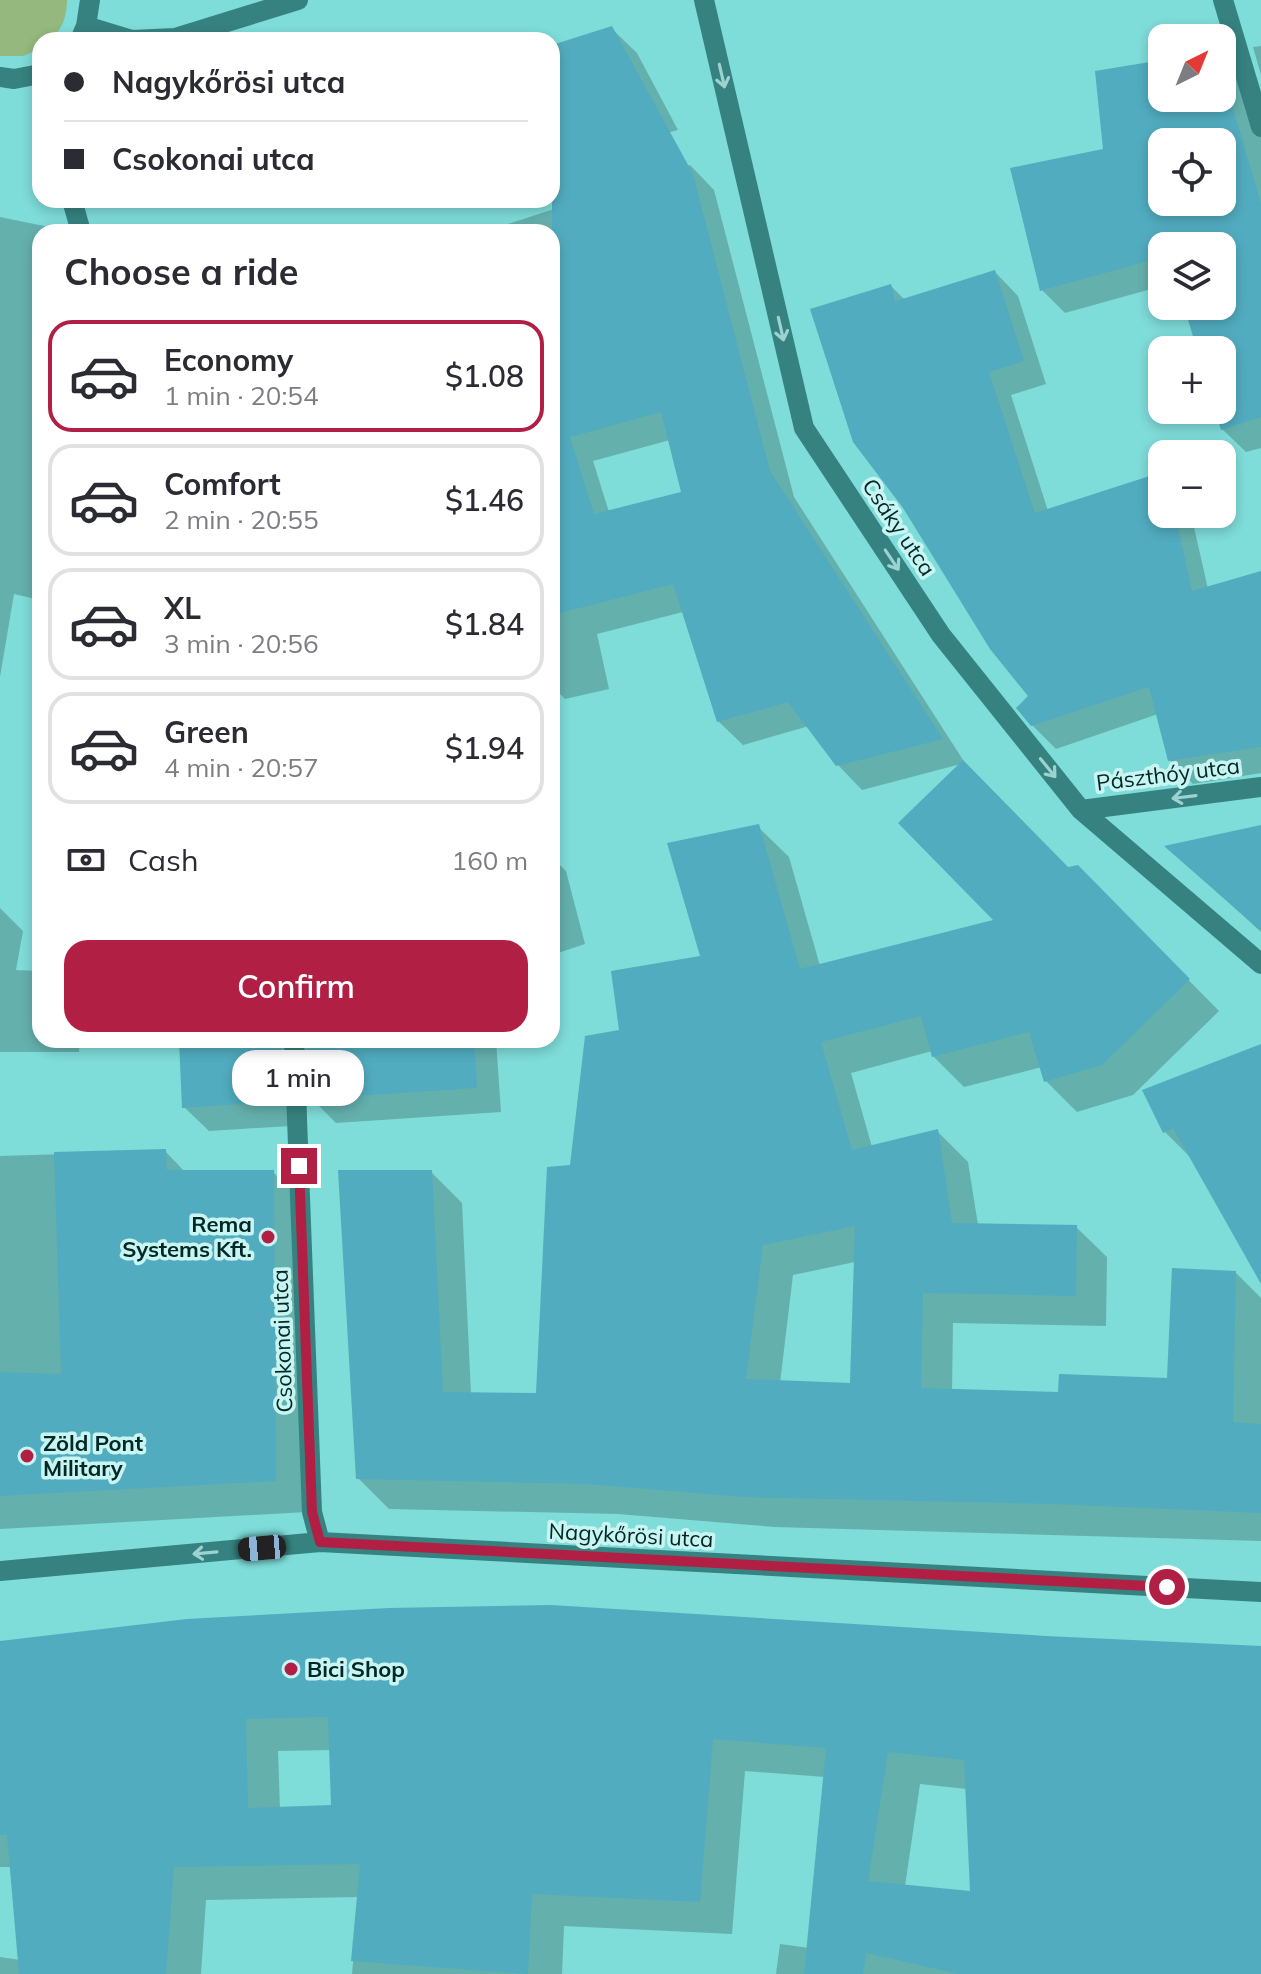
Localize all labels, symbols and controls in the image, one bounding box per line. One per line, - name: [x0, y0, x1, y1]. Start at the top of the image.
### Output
- north arrow: [1148, 24, 1236, 112]
- map controls: [1148, 24, 1236, 528]
- text: Nagykőrösi utca: [112, 63, 345, 101]
- one-way arrow: [715, 63, 730, 88]
- button: locate: [1148, 128, 1236, 216]
- text: Csokonai utca: [112, 140, 315, 178]
- button: layers: [1148, 232, 1236, 320]
- text: Choose a ride: [64, 249, 298, 294]
- one-way arrow: [774, 316, 789, 342]
- button: +: [1148, 336, 1236, 424]
- icon: car: [68, 340, 140, 412]
- text: Economy: [164, 341, 293, 379]
- text: $1.08: [445, 357, 524, 395]
- text: 1 min · 20:54: [164, 379, 319, 412]
- button: −: [1148, 440, 1236, 528]
- icon: car: [68, 464, 140, 536]
- text: Comfort: [164, 465, 281, 503]
- street label: Csáky utca: [856, 473, 942, 581]
- text: $1.46: [445, 481, 524, 519]
- text: 2 min · 20:55: [164, 503, 319, 536]
- one-way arrow: [884, 548, 900, 571]
- icon: car: [68, 588, 140, 660]
- text: XL: [164, 589, 201, 627]
- text: $1.84: [445, 605, 524, 643]
- text: 3 min · 20:56: [164, 627, 319, 660]
- icon: car: [68, 712, 140, 784]
- text: Green: [164, 713, 249, 751]
- text: $1.94: [445, 729, 524, 767]
- text: 4 min · 20:57: [164, 751, 319, 784]
- street label: Pászthóy utca: [1095, 751, 1241, 797]
- one-way arrow: [1039, 757, 1056, 778]
- one-way arrow: [1171, 789, 1198, 804]
- icon: cash: [64, 838, 108, 882]
- text: Cash: [128, 841, 199, 879]
- text: 160 m: [452, 844, 528, 877]
- button: Confirm: [64, 940, 528, 1032]
- callout: 1 min: [233, 1050, 365, 1106]
- text: 1 min: [264, 1061, 332, 1094]
- route end: [281, 1148, 317, 1184]
- place label: Rema Systems Kft.: [122, 1210, 252, 1263]
- marker: Rema Systems Kft.: [259, 1228, 277, 1246]
- street label: Csokonai utca: [266, 1269, 298, 1413]
- place label: Zöld Pont Military: [43, 1429, 143, 1482]
- marker: Zöld Pont Military: [18, 1447, 36, 1465]
- street label: Nagykőrösi utca: [548, 1517, 714, 1553]
- car: [237, 1534, 287, 1562]
- one-way arrow: [192, 1545, 219, 1560]
- route start: [1149, 1569, 1185, 1605]
- place label: Bici Shop: [307, 1655, 405, 1683]
- marker: Bici Shop: [282, 1660, 300, 1678]

